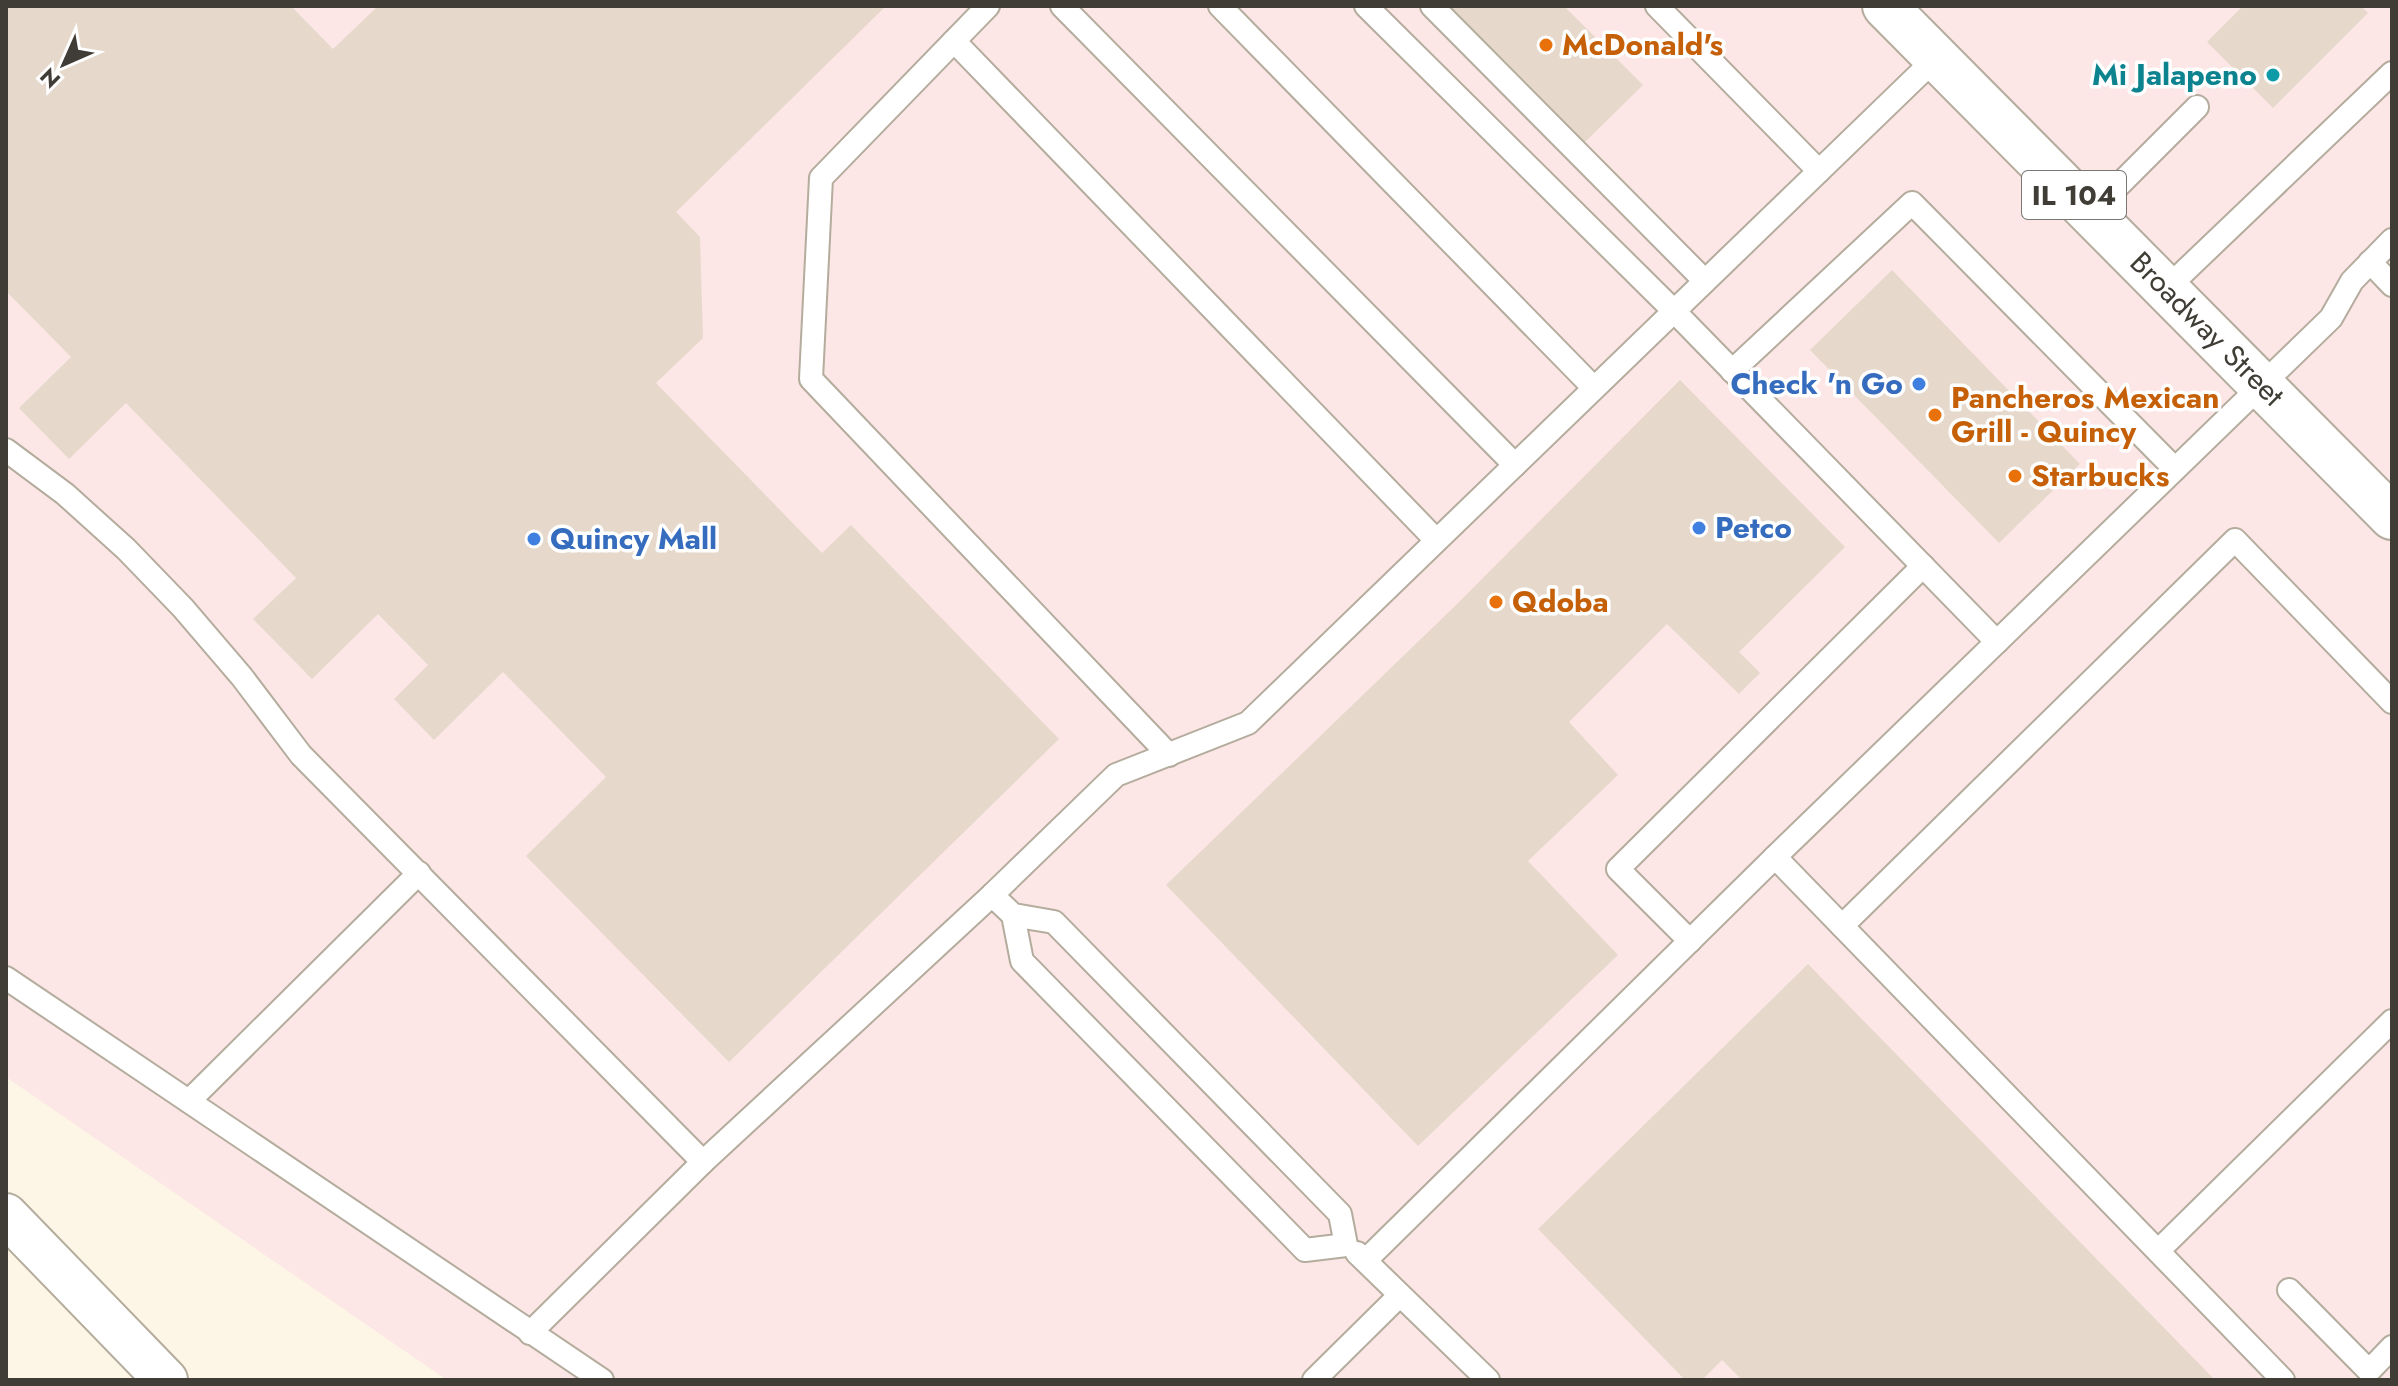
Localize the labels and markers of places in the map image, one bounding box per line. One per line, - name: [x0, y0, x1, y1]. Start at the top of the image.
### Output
- place label: McDonald's: [1562, 23, 1723, 66]
- marker: McDonald's: [1537, 36, 1555, 54]
- place label: Mi Jalapeno: [2092, 53, 2257, 96]
- marker: Mi Jalapeno: [2264, 66, 2282, 84]
- place label: Check 'n Go: [1731, 362, 1903, 405]
- marker: Check 'n Go: [1910, 375, 1928, 393]
- place label: Pancheros Mexican Grill - Quincy: [1951, 376, 2220, 453]
- marker: Pancheros Mexican Grill - Quincy: [1926, 406, 1944, 424]
- place label: Starbucks: [2031, 454, 2169, 497]
- marker: Starbucks: [2006, 467, 2024, 485]
- place label: Petco: [1715, 506, 1792, 549]
- place label: Quincy Mall: [550, 517, 717, 560]
- marker: Petco: [1690, 519, 1708, 537]
- marker: Quincy Mall: [525, 530, 543, 548]
- place label: Qdoba: [1512, 580, 1609, 623]
- marker: Qdoba: [1487, 593, 1505, 611]

